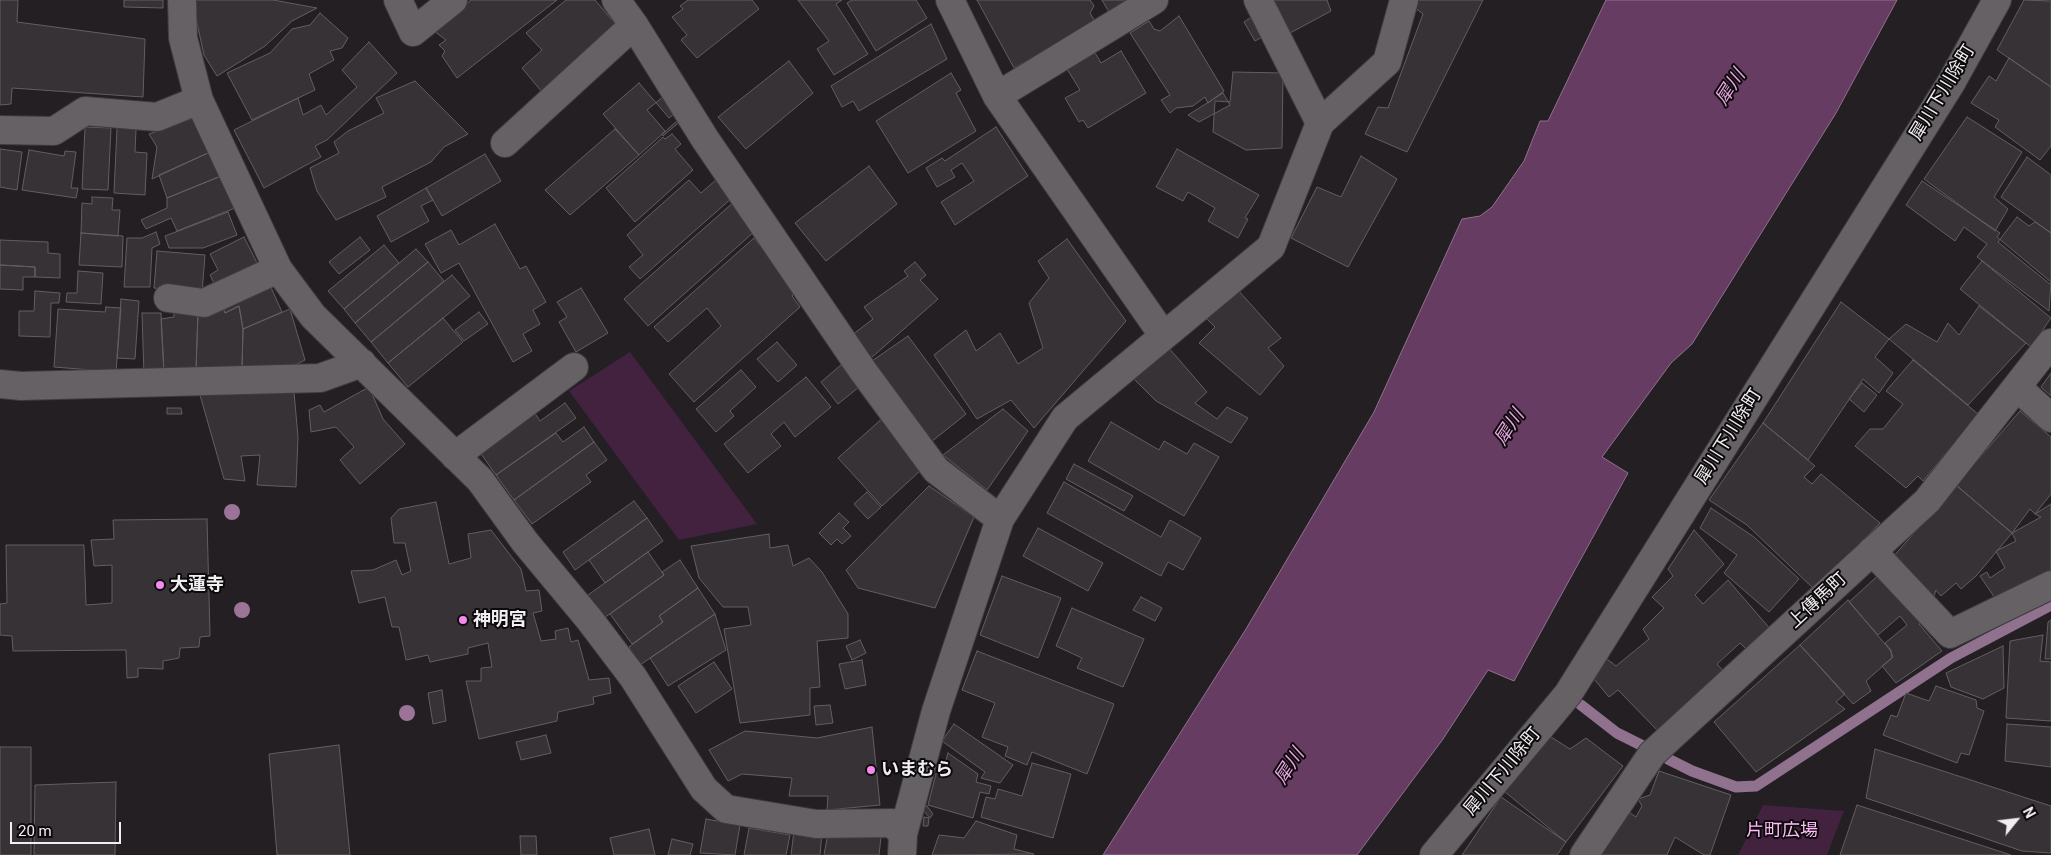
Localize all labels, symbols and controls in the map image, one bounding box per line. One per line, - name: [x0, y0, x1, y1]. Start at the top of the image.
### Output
- street label: 犀川下川除町: [1906, 41, 1980, 145]
- water label: 犀川: [1711, 66, 1751, 110]
- street label: 犀川下川除町: [1691, 385, 1767, 489]
- water label: 犀川: [1490, 406, 1530, 450]
- street label: 上傳馬町: [1784, 569, 1852, 633]
- place label: 大蓮寺: [170, 574, 224, 596]
- marker: 大蓮寺: [154, 579, 166, 591]
- place label: 神明宮: [473, 609, 527, 631]
- marker: 神明宮: [457, 614, 469, 626]
- street label: 犀川下川除町: [1460, 724, 1546, 820]
- water label: 犀川: [1270, 745, 1310, 789]
- place label: いまむら: [881, 759, 953, 781]
- marker: いまむら: [865, 764, 877, 776]
- north arrow: [1991, 795, 2041, 845]
- text: N: [2020, 805, 2039, 821]
- scale bar: [12, 812, 124, 844]
- park label: 片町広場: [1746, 820, 1818, 842]
- text: 20 m: [18, 822, 52, 840]

